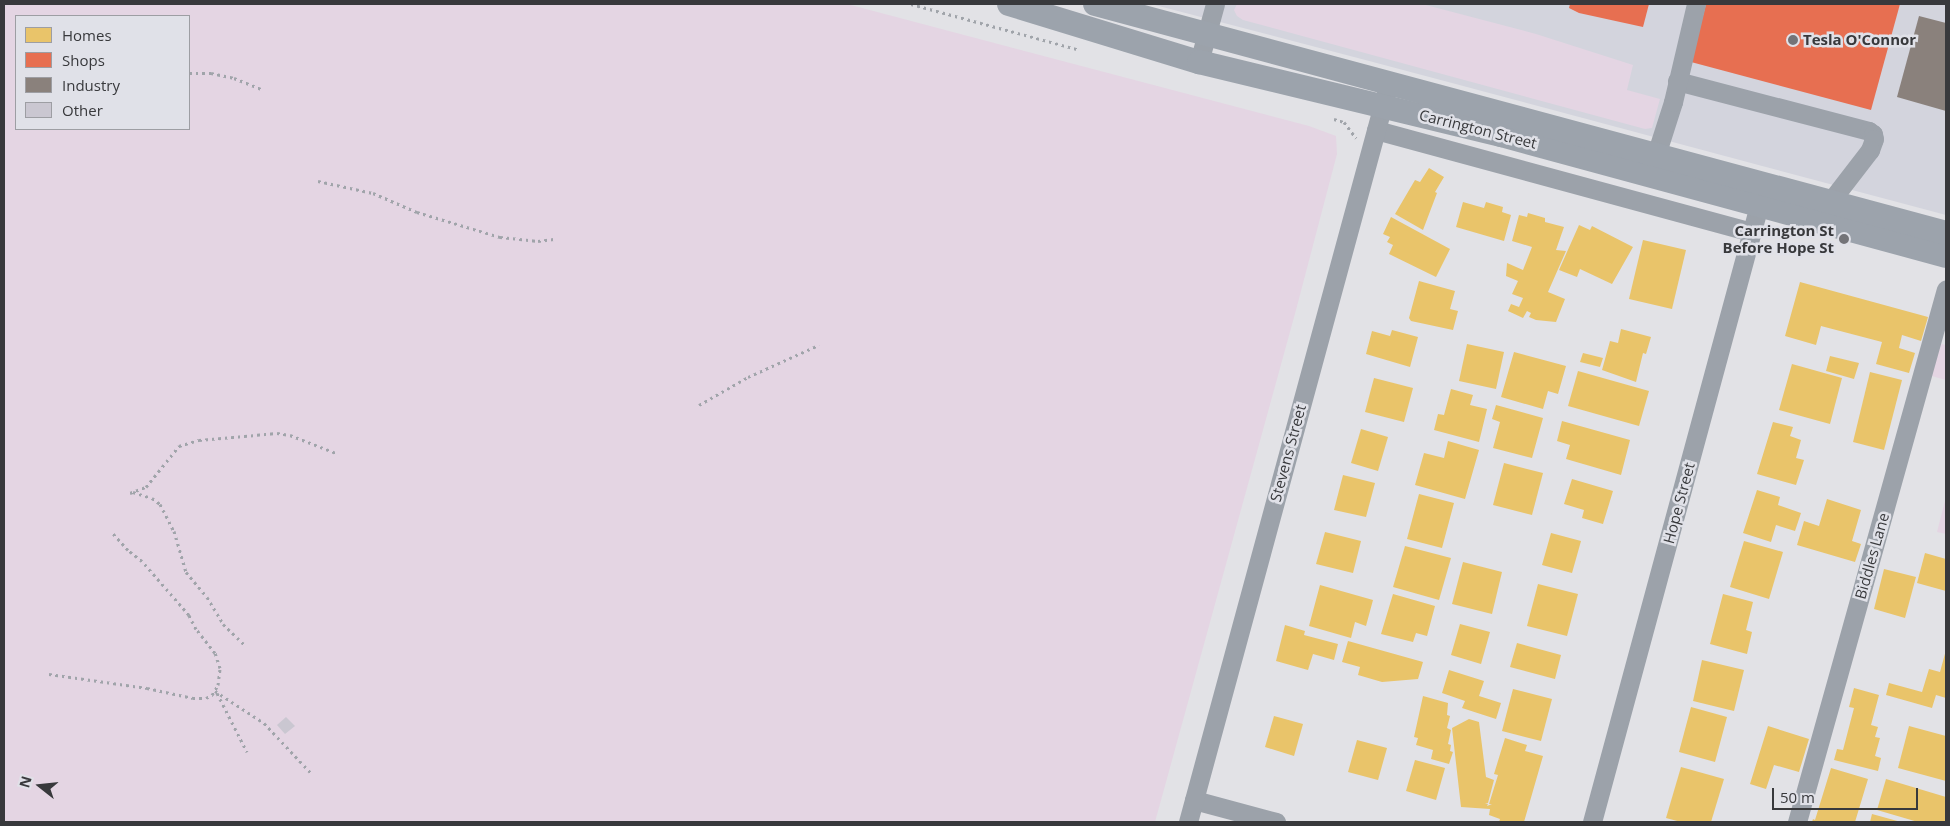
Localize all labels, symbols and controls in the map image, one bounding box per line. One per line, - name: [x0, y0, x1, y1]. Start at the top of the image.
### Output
- legend: [15, 15, 190, 130]
- text: Homes: [62, 25, 112, 45]
- place label: Tesla O'Connor: [1803, 31, 1916, 49]
- marker: Tesla O'Connor: [1787, 34, 1799, 46]
- text: Shops: [62, 50, 105, 70]
- text: Industry: [62, 75, 120, 95]
- text: Other: [62, 100, 103, 120]
- street label: Carrington Street: [1417, 106, 1539, 152]
- place label: Carrington St Before Hope St: [1723, 221, 1834, 256]
- marker: Carrington St Before Hope St: [1838, 233, 1850, 245]
- street label: Stevens Street: [1266, 402, 1310, 504]
- street label: Hope Street: [1660, 460, 1698, 546]
- street label: Biddles Lane: [1851, 511, 1893, 601]
- north arrow: [15, 761, 65, 811]
- text: N: [14, 774, 36, 790]
- scale bar: [1775, 778, 1921, 810]
- text: 50 m: [1780, 787, 1815, 807]

